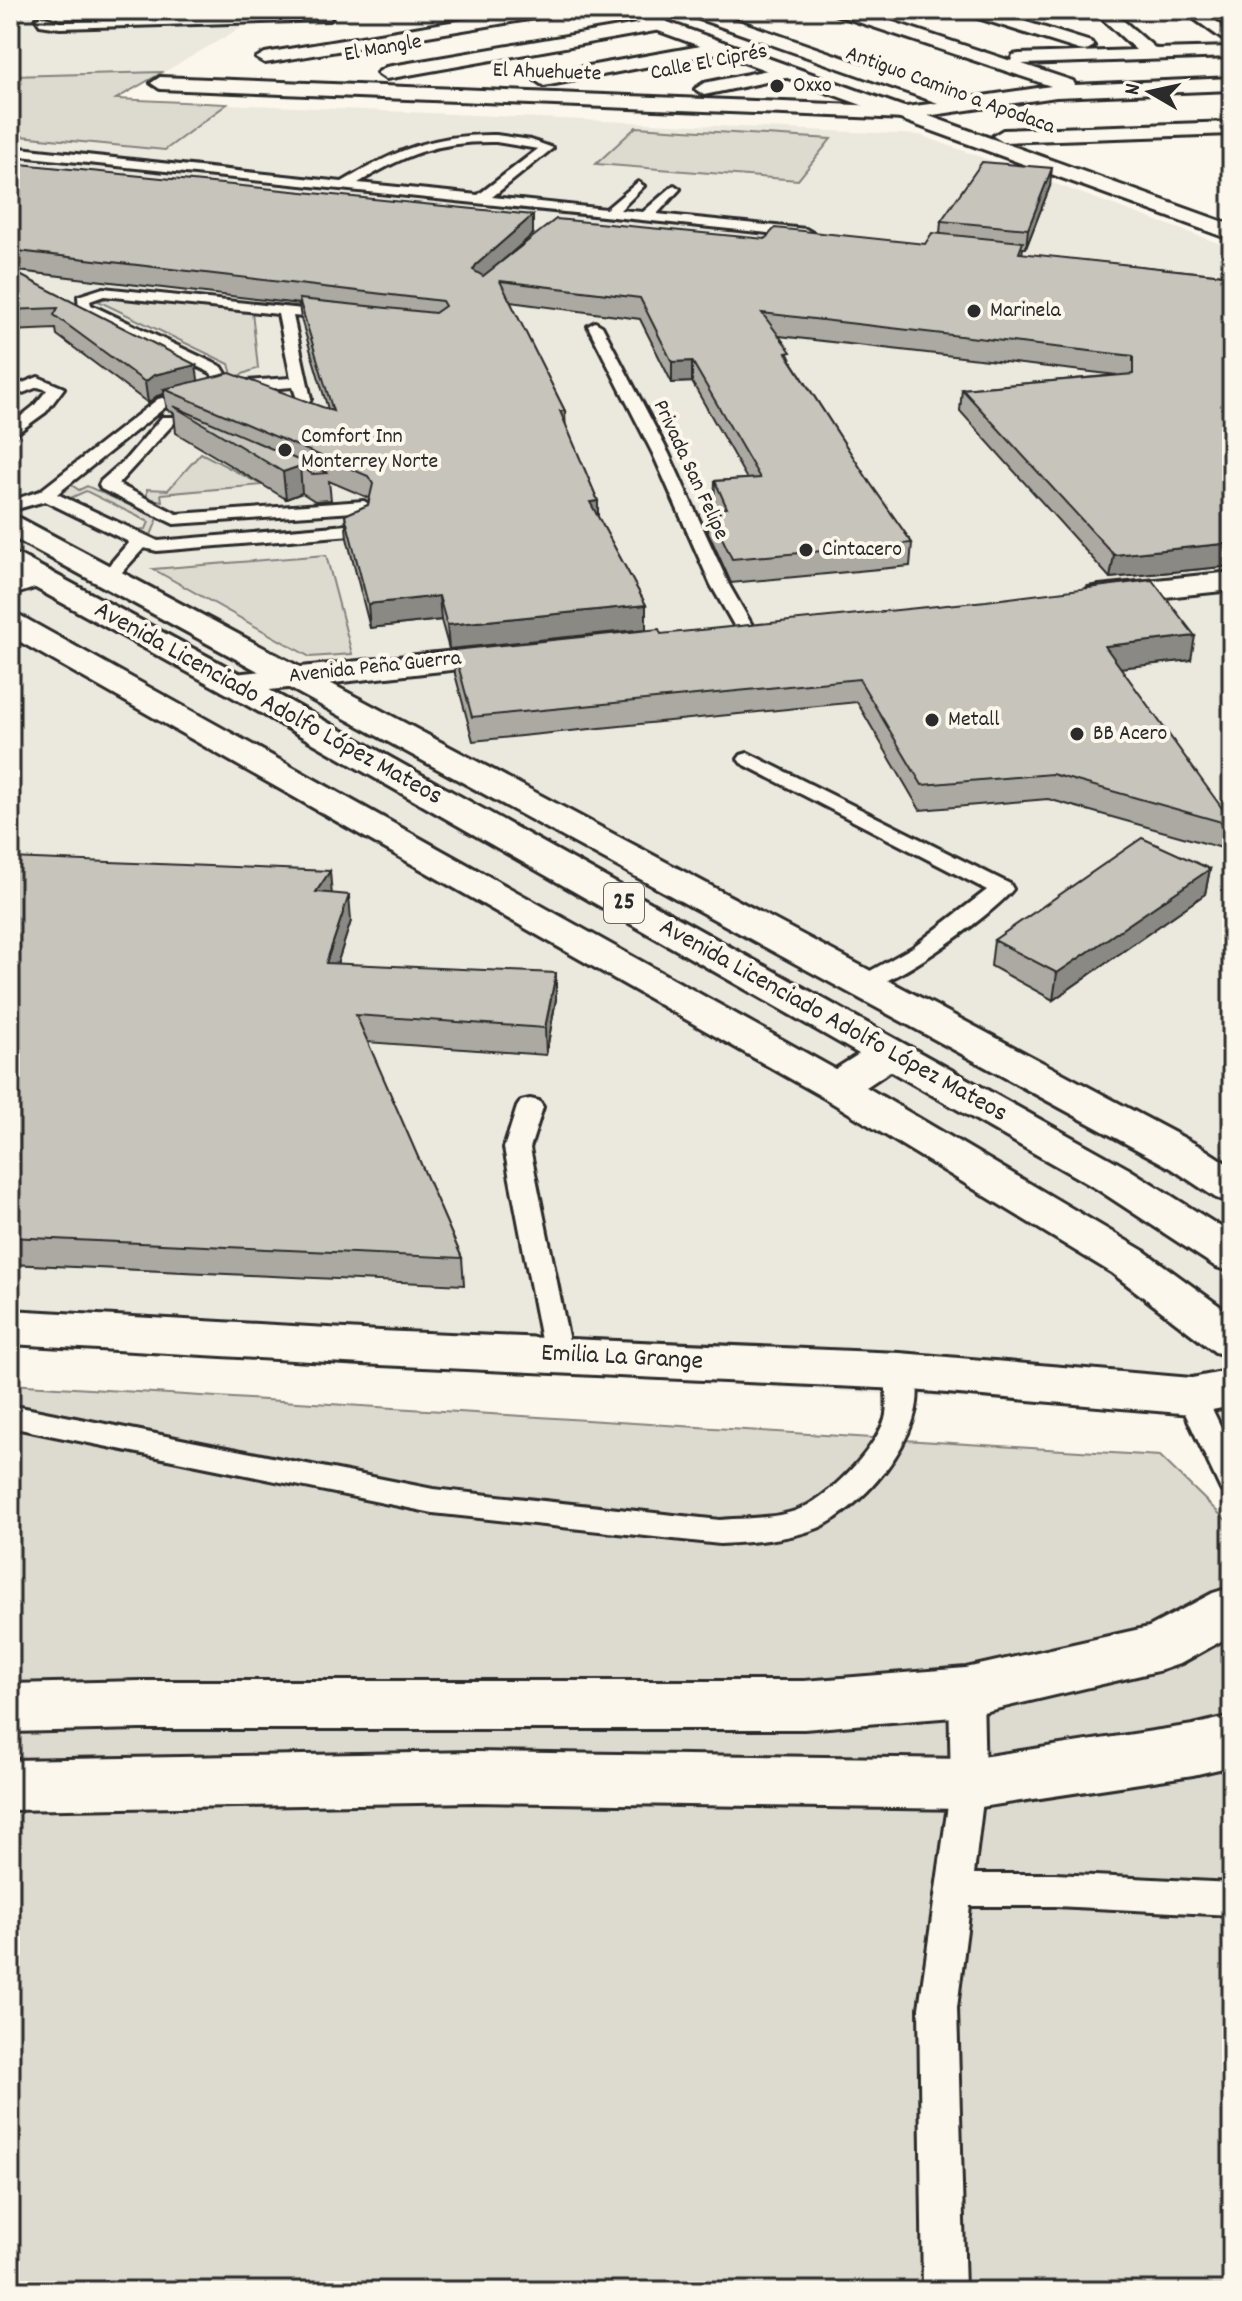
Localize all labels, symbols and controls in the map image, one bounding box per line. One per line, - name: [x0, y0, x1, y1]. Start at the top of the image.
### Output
- street label: El Mangle: [342, 27, 424, 71]
- street label: Calle El Ciprés: [648, 36, 770, 90]
- street label: Antiguo Camino a Apodaca: [841, 39, 1060, 144]
- north arrow: [1110, 52, 1190, 132]
- street label: El Ahuehuete: [492, 56, 602, 90]
- place label: Oxxo: [793, 71, 832, 102]
- marker: Oxxo: [768, 77, 786, 95]
- text: N: [1118, 82, 1150, 97]
- place label: Marinela: [990, 296, 1061, 327]
- marker: Marinela: [965, 302, 983, 320]
- street label: Privada San Felipe: [644, 395, 736, 545]
- place label: Comfort Inn Monterrey Norte: [301, 422, 438, 478]
- marker: Comfort Inn Monterrey Norte: [276, 441, 294, 459]
- place label: Cintacero: [822, 535, 902, 566]
- marker: Cintacero: [797, 541, 815, 559]
- street label: Avenida Licenciado Adolfo López Mateos: [87, 592, 449, 816]
- street label: Avenida Peña Guerra: [287, 643, 463, 692]
- place label: Metall: [948, 705, 999, 736]
- marker: Metall: [923, 711, 941, 729]
- place label: BB Acero: [1093, 719, 1167, 750]
- marker: BB Acero: [1068, 725, 1086, 743]
- road number: 25: [604, 883, 644, 923]
- street label: Avenida Licenciado Adolfo López Mateos: [652, 909, 1014, 1133]
- street label: Emilia La Grange: [540, 1335, 704, 1381]

